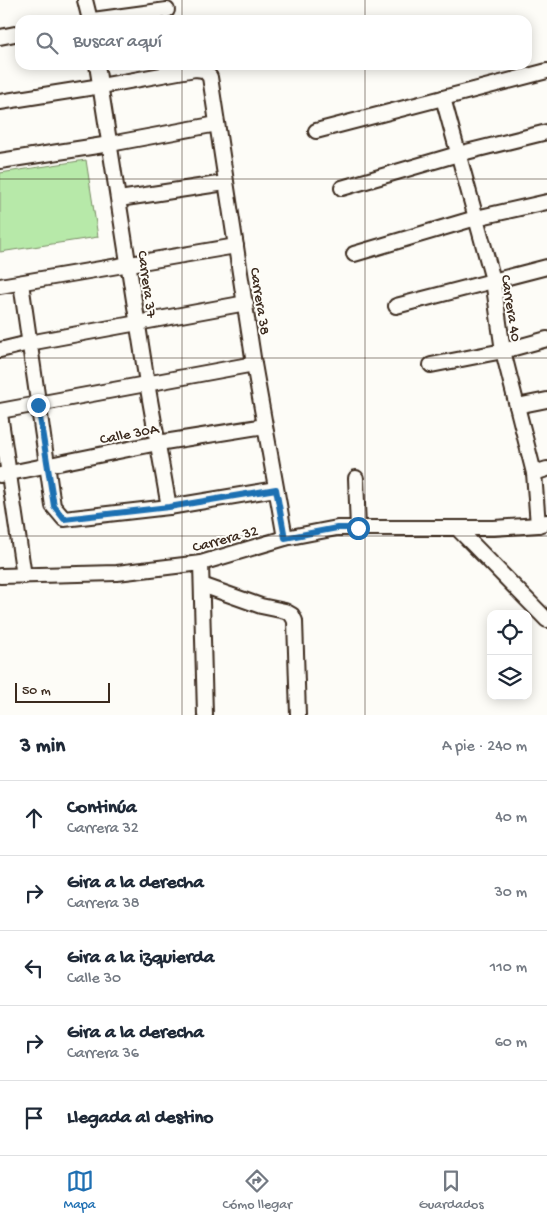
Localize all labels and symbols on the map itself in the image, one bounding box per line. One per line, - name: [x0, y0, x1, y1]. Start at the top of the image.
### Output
- street label: Carrera 37: [132, 250, 160, 320]
- street label: Carrera 38: [245, 266, 273, 336]
- street label: Carrera 40: [496, 274, 524, 344]
- route end: [27, 394, 50, 417]
- street label: Calle 30A: [98, 420, 161, 449]
- route start: [347, 517, 370, 540]
- street label: Carrera 32: [191, 523, 260, 557]
- scale bar: [15, 680, 110, 703]

